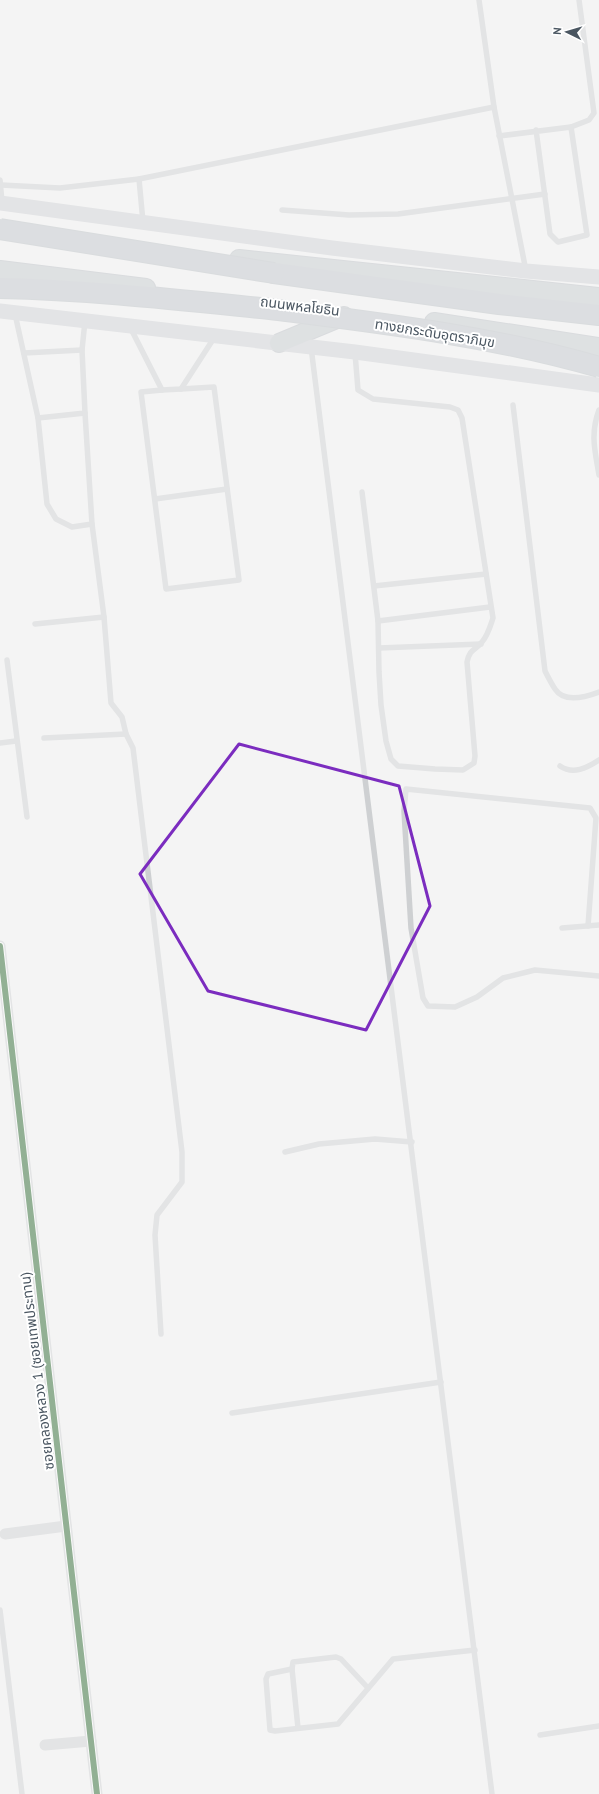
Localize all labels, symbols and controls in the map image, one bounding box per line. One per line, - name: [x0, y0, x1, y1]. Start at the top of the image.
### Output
- north arrow: [547, 12, 587, 52]
- text: N: [550, 27, 564, 35]
- street label: ถนนพหลโยธิน: [259, 292, 341, 320]
- street label: ทางยกระดับอุตราภิมุข: [374, 315, 496, 351]
- street label: ซอยคลองหลวง 1 (ซอยเทพประทาน): [16, 1271, 58, 1471]

